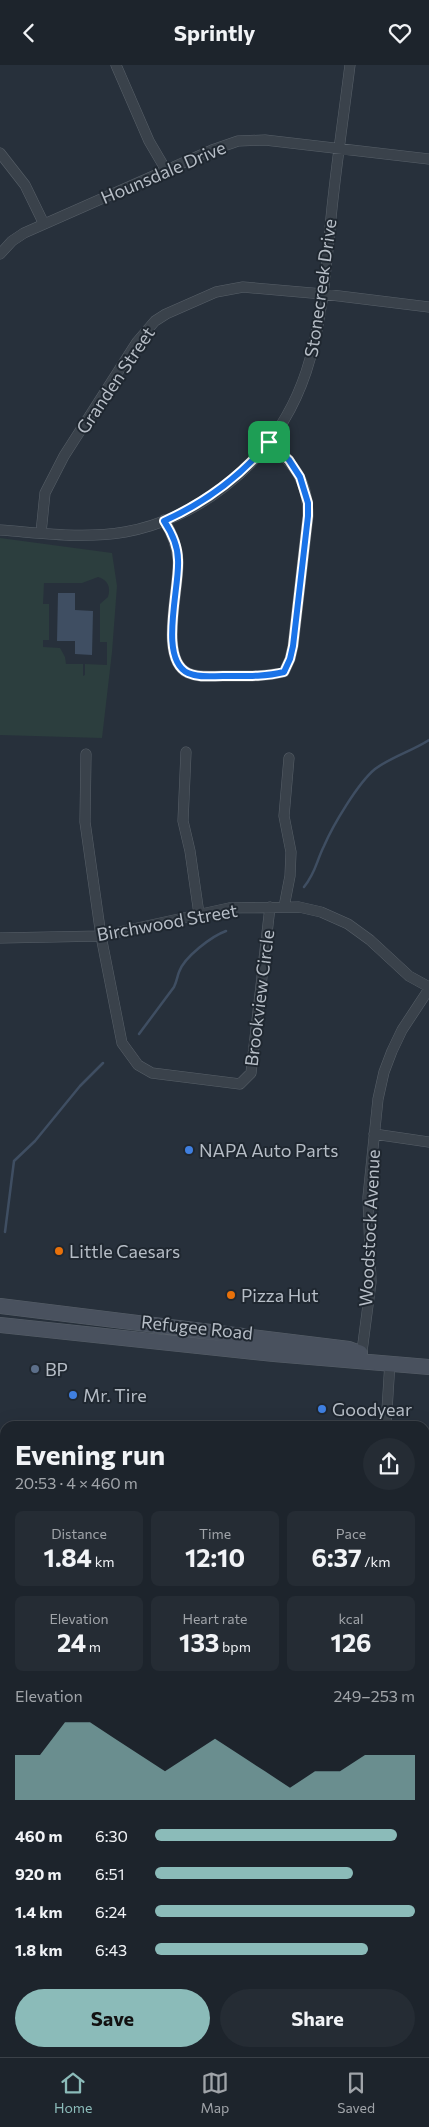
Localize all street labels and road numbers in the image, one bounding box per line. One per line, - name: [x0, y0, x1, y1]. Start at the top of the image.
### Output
- street label: Hounsdale Drive: [97, 136, 229, 208]
- street label: Stonecreek Drive: [299, 217, 341, 359]
- street label: Granden Street: [71, 322, 159, 438]
- street label: Birchwood Street: [95, 899, 239, 945]
- street label: Brookview Circle: [240, 928, 278, 1068]
- street label: Woodstock Avenue: [354, 1149, 384, 1307]
- street label: Refugee Road: [140, 1310, 254, 1344]

